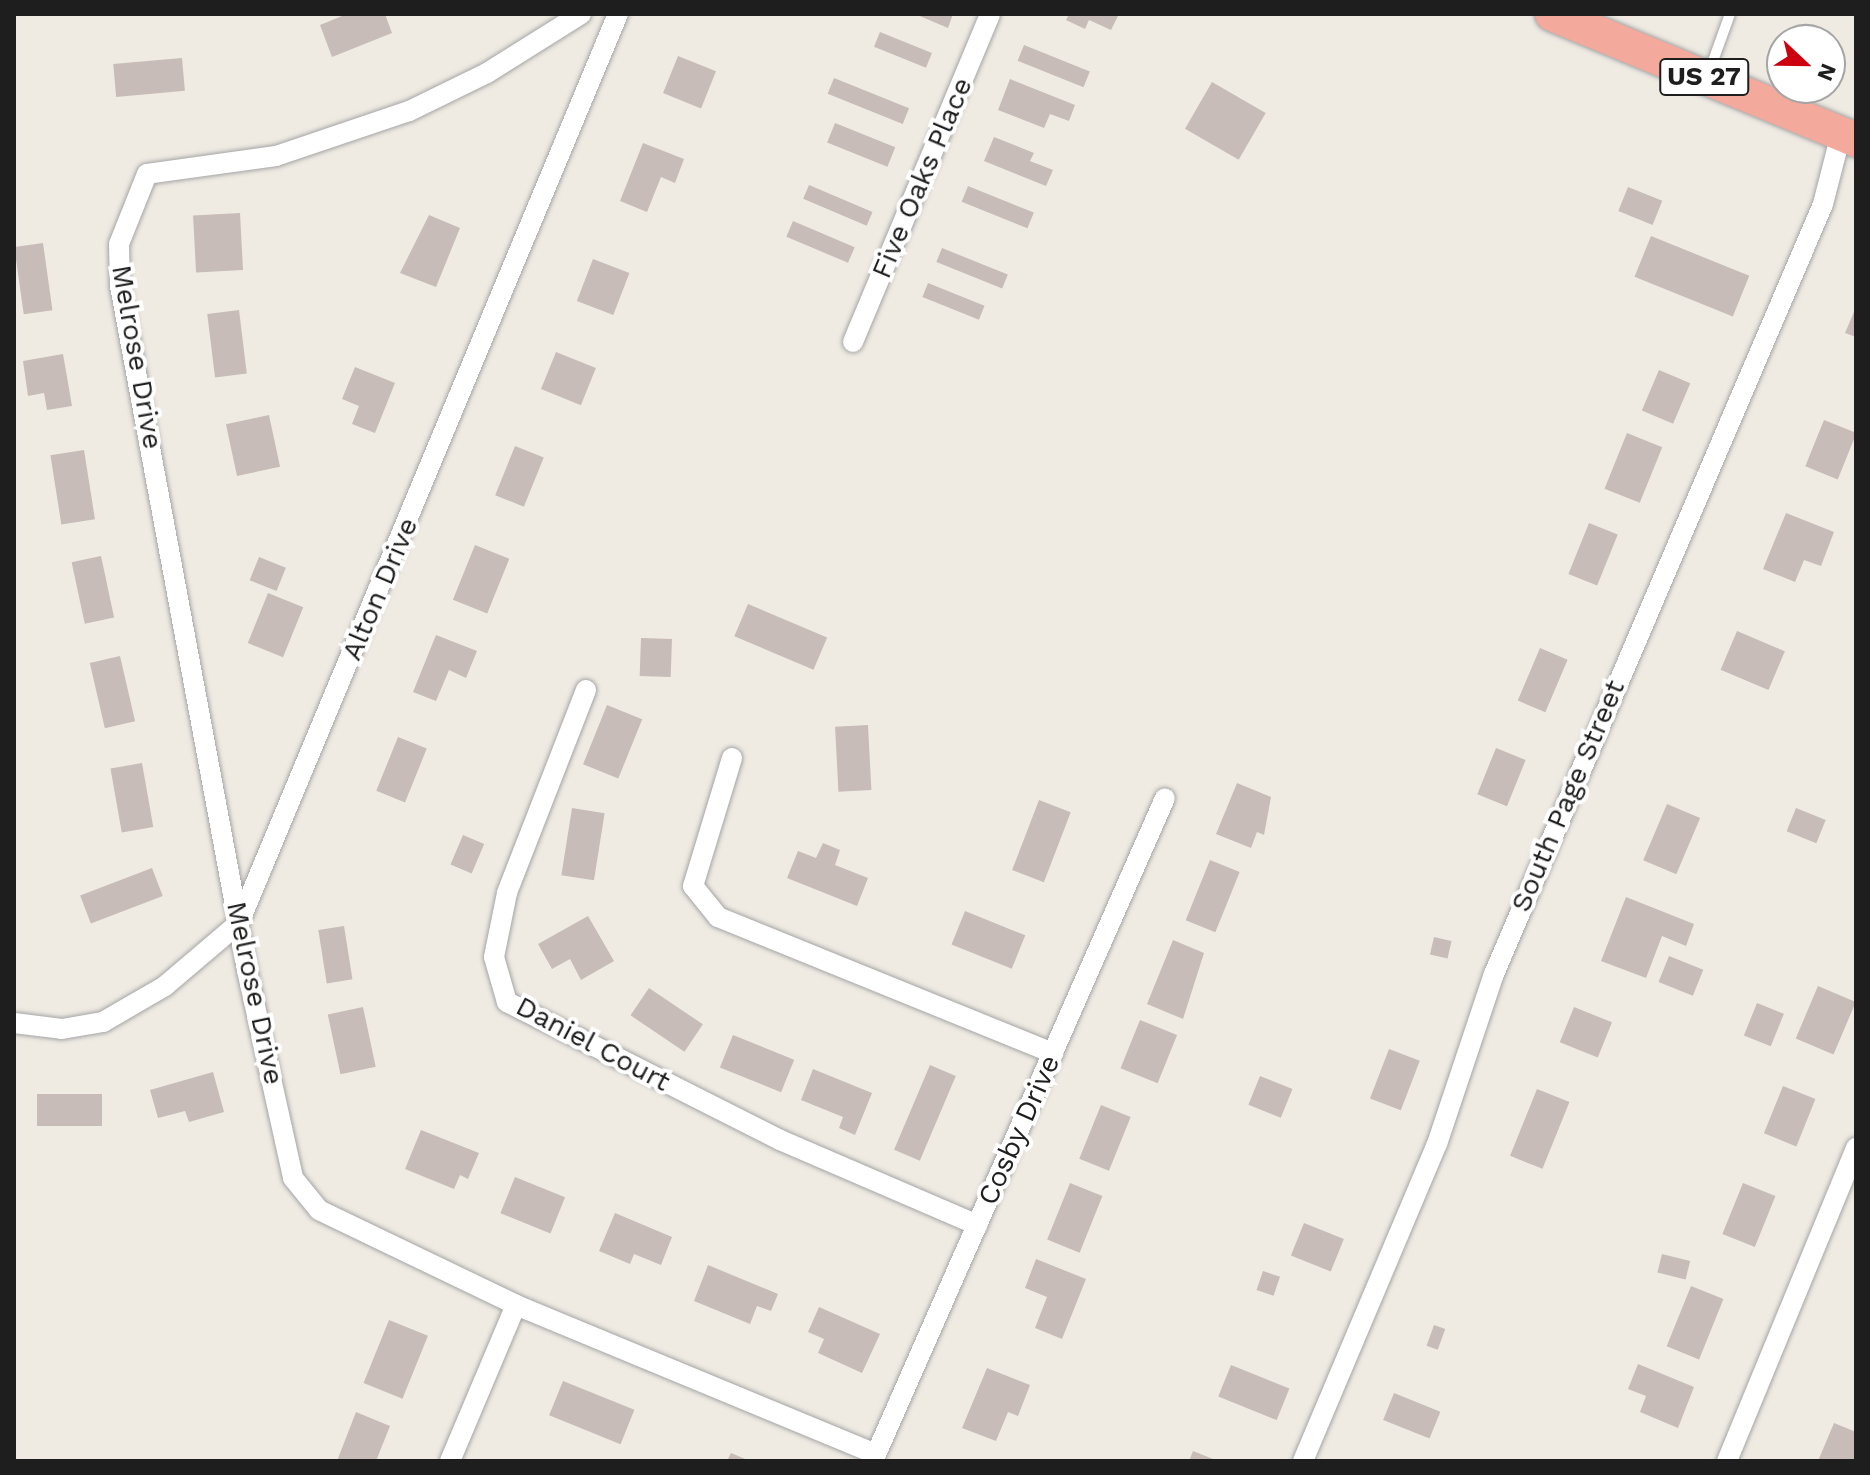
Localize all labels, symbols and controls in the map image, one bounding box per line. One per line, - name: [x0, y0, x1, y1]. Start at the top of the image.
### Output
- north arrow: [1766, 24, 1846, 104]
- road number: US 27: [1658, 55, 1750, 99]
- text: N: [1812, 60, 1842, 85]
- street label: Five Oaks Place: [865, 73, 979, 283]
- street label: Melrose Drive: [104, 262, 170, 452]
- street label: Alton Drive: [335, 513, 425, 665]
- street label: South Page Street: [1504, 675, 1632, 917]
- street label: Melrose Drive: [219, 898, 291, 1088]
- street label: Daniel Court: [510, 989, 676, 1099]
- street label: Cosby Drive: [971, 1049, 1067, 1211]

